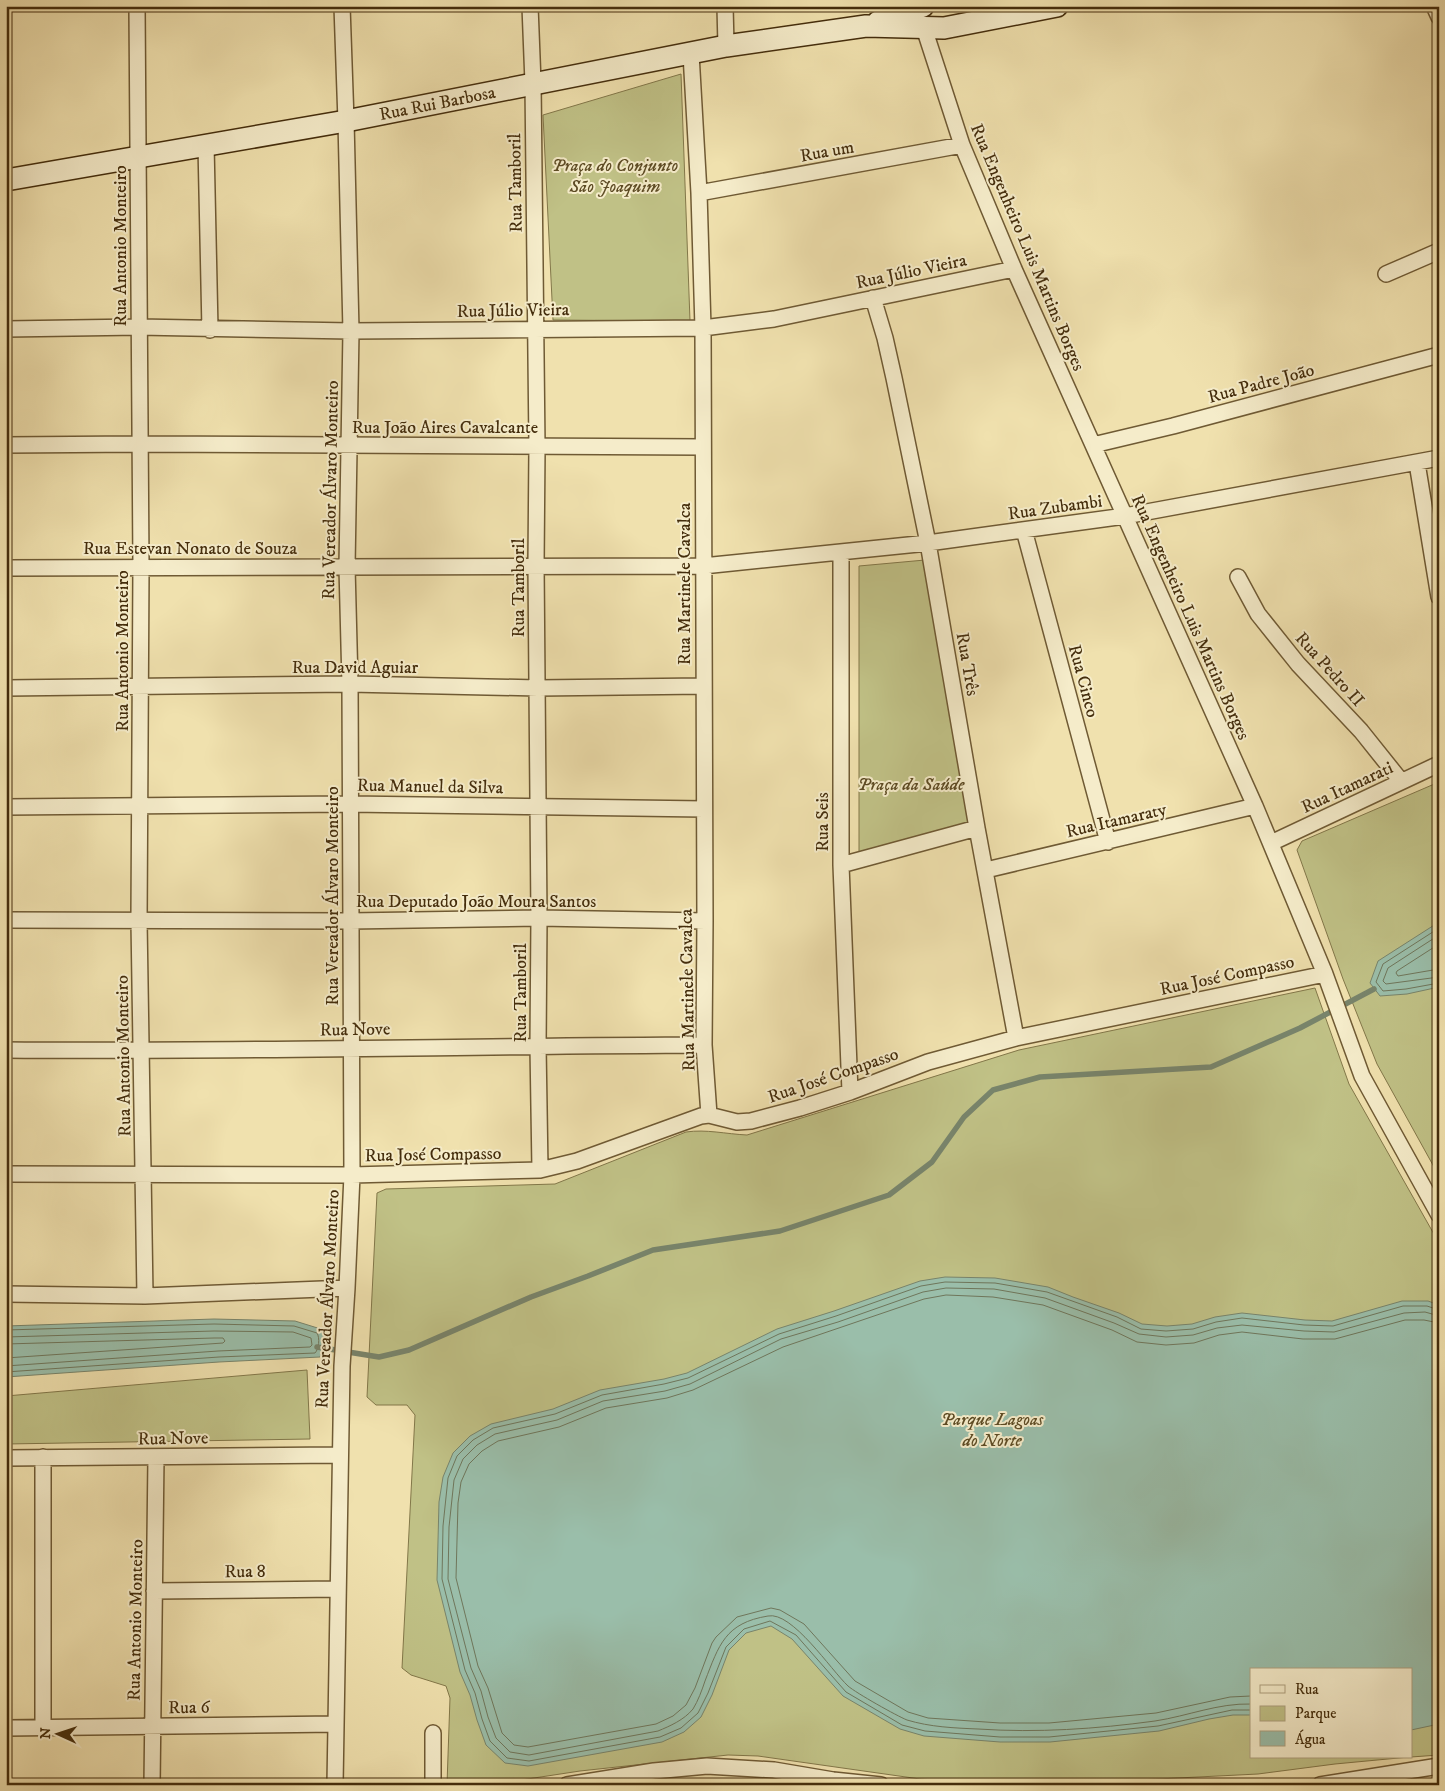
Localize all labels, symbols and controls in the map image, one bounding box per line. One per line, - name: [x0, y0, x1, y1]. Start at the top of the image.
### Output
- street label: Rua Rui Barbosa: [377, 82, 498, 126]
- street label: Rua Engenheiro Luis Martins Borges: [965, 120, 1089, 374]
- street label: Rua Tamboril: [504, 133, 528, 233]
- street label: Rua um: [798, 136, 856, 168]
- park label: Praça do Conjunto São Joaquim: [552, 155, 679, 198]
- street label: Rua Antonio Monteiro: [110, 165, 132, 327]
- street label: Rua Júlio Vieira: [854, 249, 969, 294]
- street label: Rua Júlio Vieira: [456, 299, 570, 323]
- street label: Rua Padre João: [1206, 359, 1317, 409]
- street label: Rua Vereador Álvaro Monteiro: [317, 380, 344, 600]
- street label: Rua João Aires Cavalcante: [352, 417, 538, 439]
- street label: Rua Zubambi: [1007, 490, 1104, 525]
- street label: Rua Engenheiro Luis Martins Borges: [1126, 491, 1254, 744]
- street label: Rua Martinele Cavalca: [674, 502, 696, 665]
- street label: Rua Estevan Nonato de Souza: [83, 538, 297, 560]
- street label: Rua Tamboril: [508, 538, 530, 638]
- street label: Rua Antonio Monteiro: [112, 570, 134, 732]
- street label: Rua Pedro II: [1290, 628, 1369, 712]
- street label: Rua Três: [951, 631, 983, 698]
- street label: Rua Cinco: [1063, 642, 1103, 720]
- street label: Rua David Aguiar: [292, 657, 419, 679]
- street label: Rua Itamarati: [1298, 757, 1397, 819]
- park label: Praça da Saúde: [858, 774, 965, 796]
- street label: Rua Manuel da Silva: [357, 775, 504, 799]
- street label: Rua Vereador Álvaro Monteiro: [321, 786, 344, 1006]
- street label: Rua Seis: [812, 792, 834, 852]
- street label: Rua Itamaraty: [1064, 799, 1169, 843]
- street label: Rua Deputado João Moura Santos: [356, 891, 596, 913]
- street label: Rua Martinele Cavalca: [676, 908, 700, 1072]
- street label: Rua Tamboril: [510, 943, 532, 1043]
- street label: Rua José Compasso: [1158, 951, 1297, 1001]
- street label: Rua Antonio Monteiro: [112, 975, 136, 1137]
- street label: Rua Nove: [320, 1018, 391, 1042]
- street label: Rua José Compasso: [765, 1043, 902, 1109]
- street label: Rua José Compasso: [364, 1143, 502, 1167]
- street label: Rua Vereador Álvaro Monteiro: [310, 1189, 345, 1409]
- park label: Parque Lagoas do Norte: [941, 1409, 1044, 1452]
- street label: Rua Nove: [138, 1427, 209, 1451]
- street label: Rua Antonio Monteiro: [124, 1539, 148, 1701]
- street label: Rua 8: [224, 1561, 266, 1583]
- legend: [1250, 1668, 1412, 1758]
- text: Rua: [1295, 1680, 1319, 1699]
- street label: Rua 6: [168, 1697, 211, 1719]
- text: Parque: [1295, 1704, 1336, 1723]
- north arrow: [32, 1708, 82, 1758]
- text: N: [37, 1727, 55, 1740]
- text: Água: [1295, 1729, 1326, 1749]

